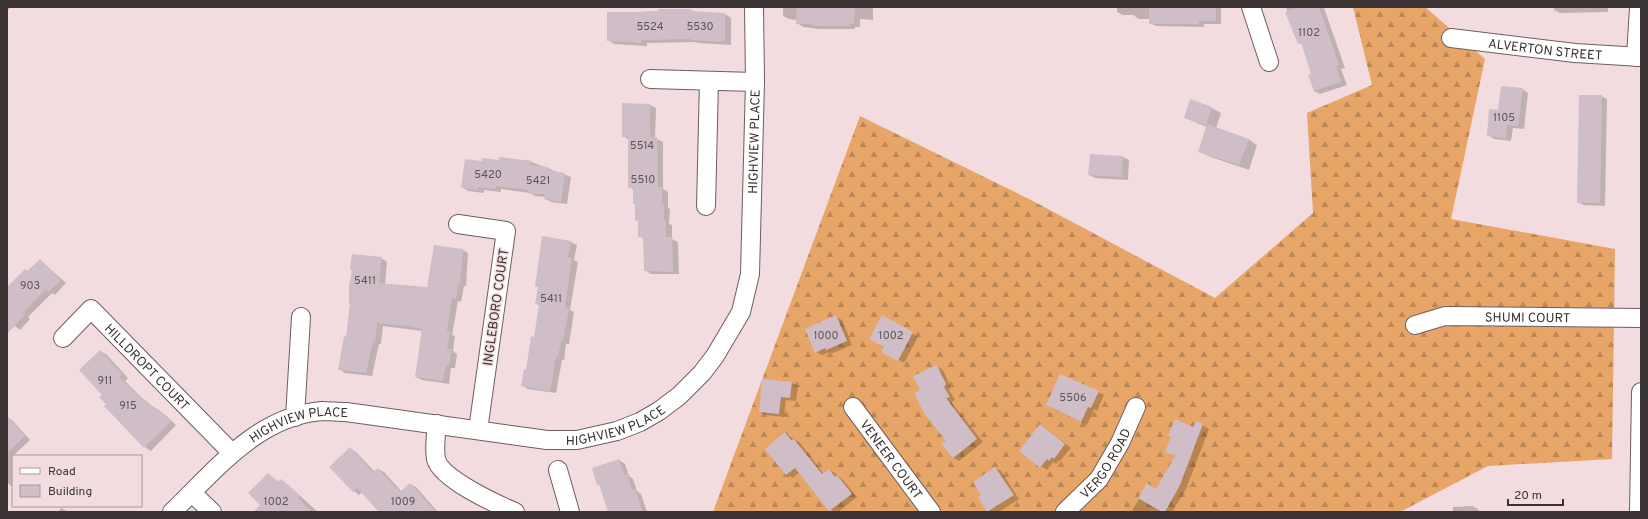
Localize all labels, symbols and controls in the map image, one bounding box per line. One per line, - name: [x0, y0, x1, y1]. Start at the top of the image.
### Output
- house number: 5524: [636, 20, 664, 34]
- house number: 5530: [686, 20, 714, 34]
- house number: 1102: [1298, 26, 1320, 40]
- street label: ALVERTON STREET: [1487, 37, 1603, 65]
- street label: HIGHVIEW PLACE: [746, 89, 765, 194]
- house number: 1105: [1493, 111, 1515, 125]
- house number: 5514: [630, 139, 654, 153]
- house number: 5420: [474, 168, 502, 182]
- house number: 5510: [631, 173, 655, 187]
- house number: 5421: [526, 174, 550, 188]
- street label: INGLEBORO COURT: [481, 248, 513, 367]
- house number: 5411: [354, 274, 376, 288]
- house number: 903: [20, 279, 40, 293]
- house number: 5411: [540, 292, 562, 306]
- street label: SHUMI COURT: [1485, 310, 1571, 327]
- street label: HILLDROPT COURT: [100, 321, 192, 415]
- house number: 1000: [813, 329, 839, 343]
- house number: 1002: [879, 329, 903, 343]
- house number: 911: [98, 374, 112, 388]
- house number: 5506: [1059, 391, 1087, 405]
- house number: 915: [119, 399, 137, 413]
- street label: HIGHVIEW PLACE: [566, 403, 669, 450]
- street label: HIGHVIEW PLACE: [247, 405, 348, 447]
- street label: VENEER COURT: [855, 418, 925, 503]
- street label: VERGO ROAD: [1078, 426, 1135, 503]
- legend: [12, 455, 142, 507]
- text: Road: [48, 464, 76, 480]
- scale bar: [1508, 481, 1563, 507]
- text: Building: [48, 484, 92, 500]
- text: 20 m: [1514, 488, 1542, 504]
- house number: 1002: [264, 495, 288, 509]
- house number: 1009: [391, 495, 415, 509]

